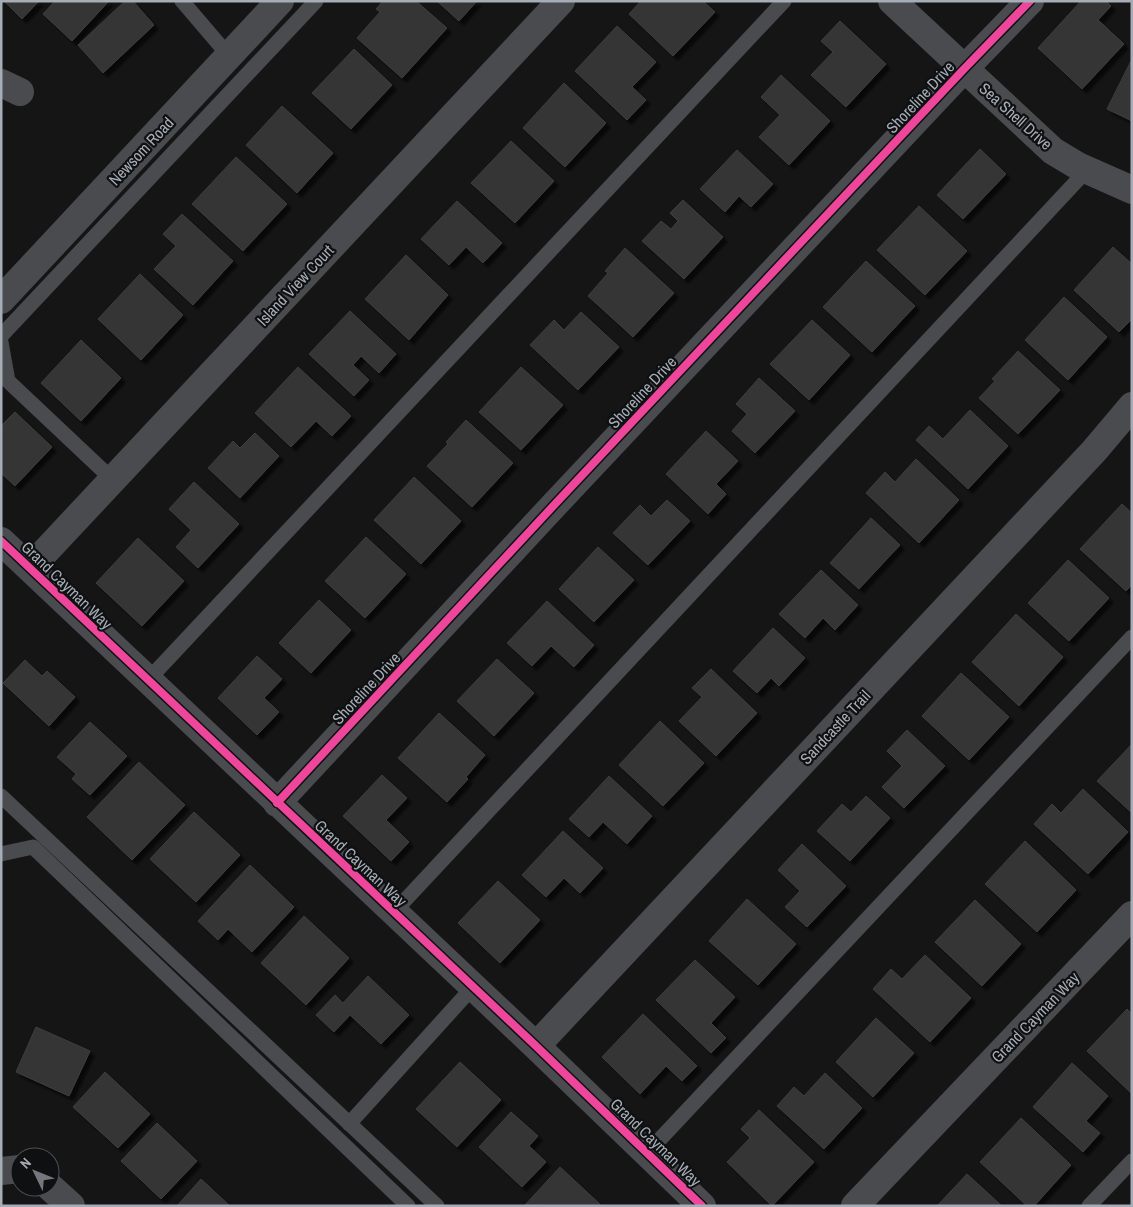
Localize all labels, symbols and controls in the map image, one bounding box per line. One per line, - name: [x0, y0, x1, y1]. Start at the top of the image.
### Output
- street label: Shoreline Drive: [881, 56, 959, 138]
- street label: Sea Shell Drive: [975, 77, 1057, 155]
- street label: Newsom Road: [104, 112, 178, 190]
- street label: Island View Court: [252, 239, 339, 330]
- street label: Shoreline Drive: [603, 351, 681, 433]
- street label: Grand Cayman Way: [17, 536, 118, 634]
- street label: Shoreline Drive: [327, 647, 405, 729]
- street label: Sandcastle Trail: [795, 685, 875, 769]
- street label: Grand Cayman Way: [310, 815, 412, 912]
- street label: Grand Cayman Way: [986, 966, 1084, 1067]
- street label: Grand Cayman Way: [606, 1093, 707, 1191]
- north arrow: [10, 1147, 60, 1197]
- text: N: [16, 1154, 35, 1172]

